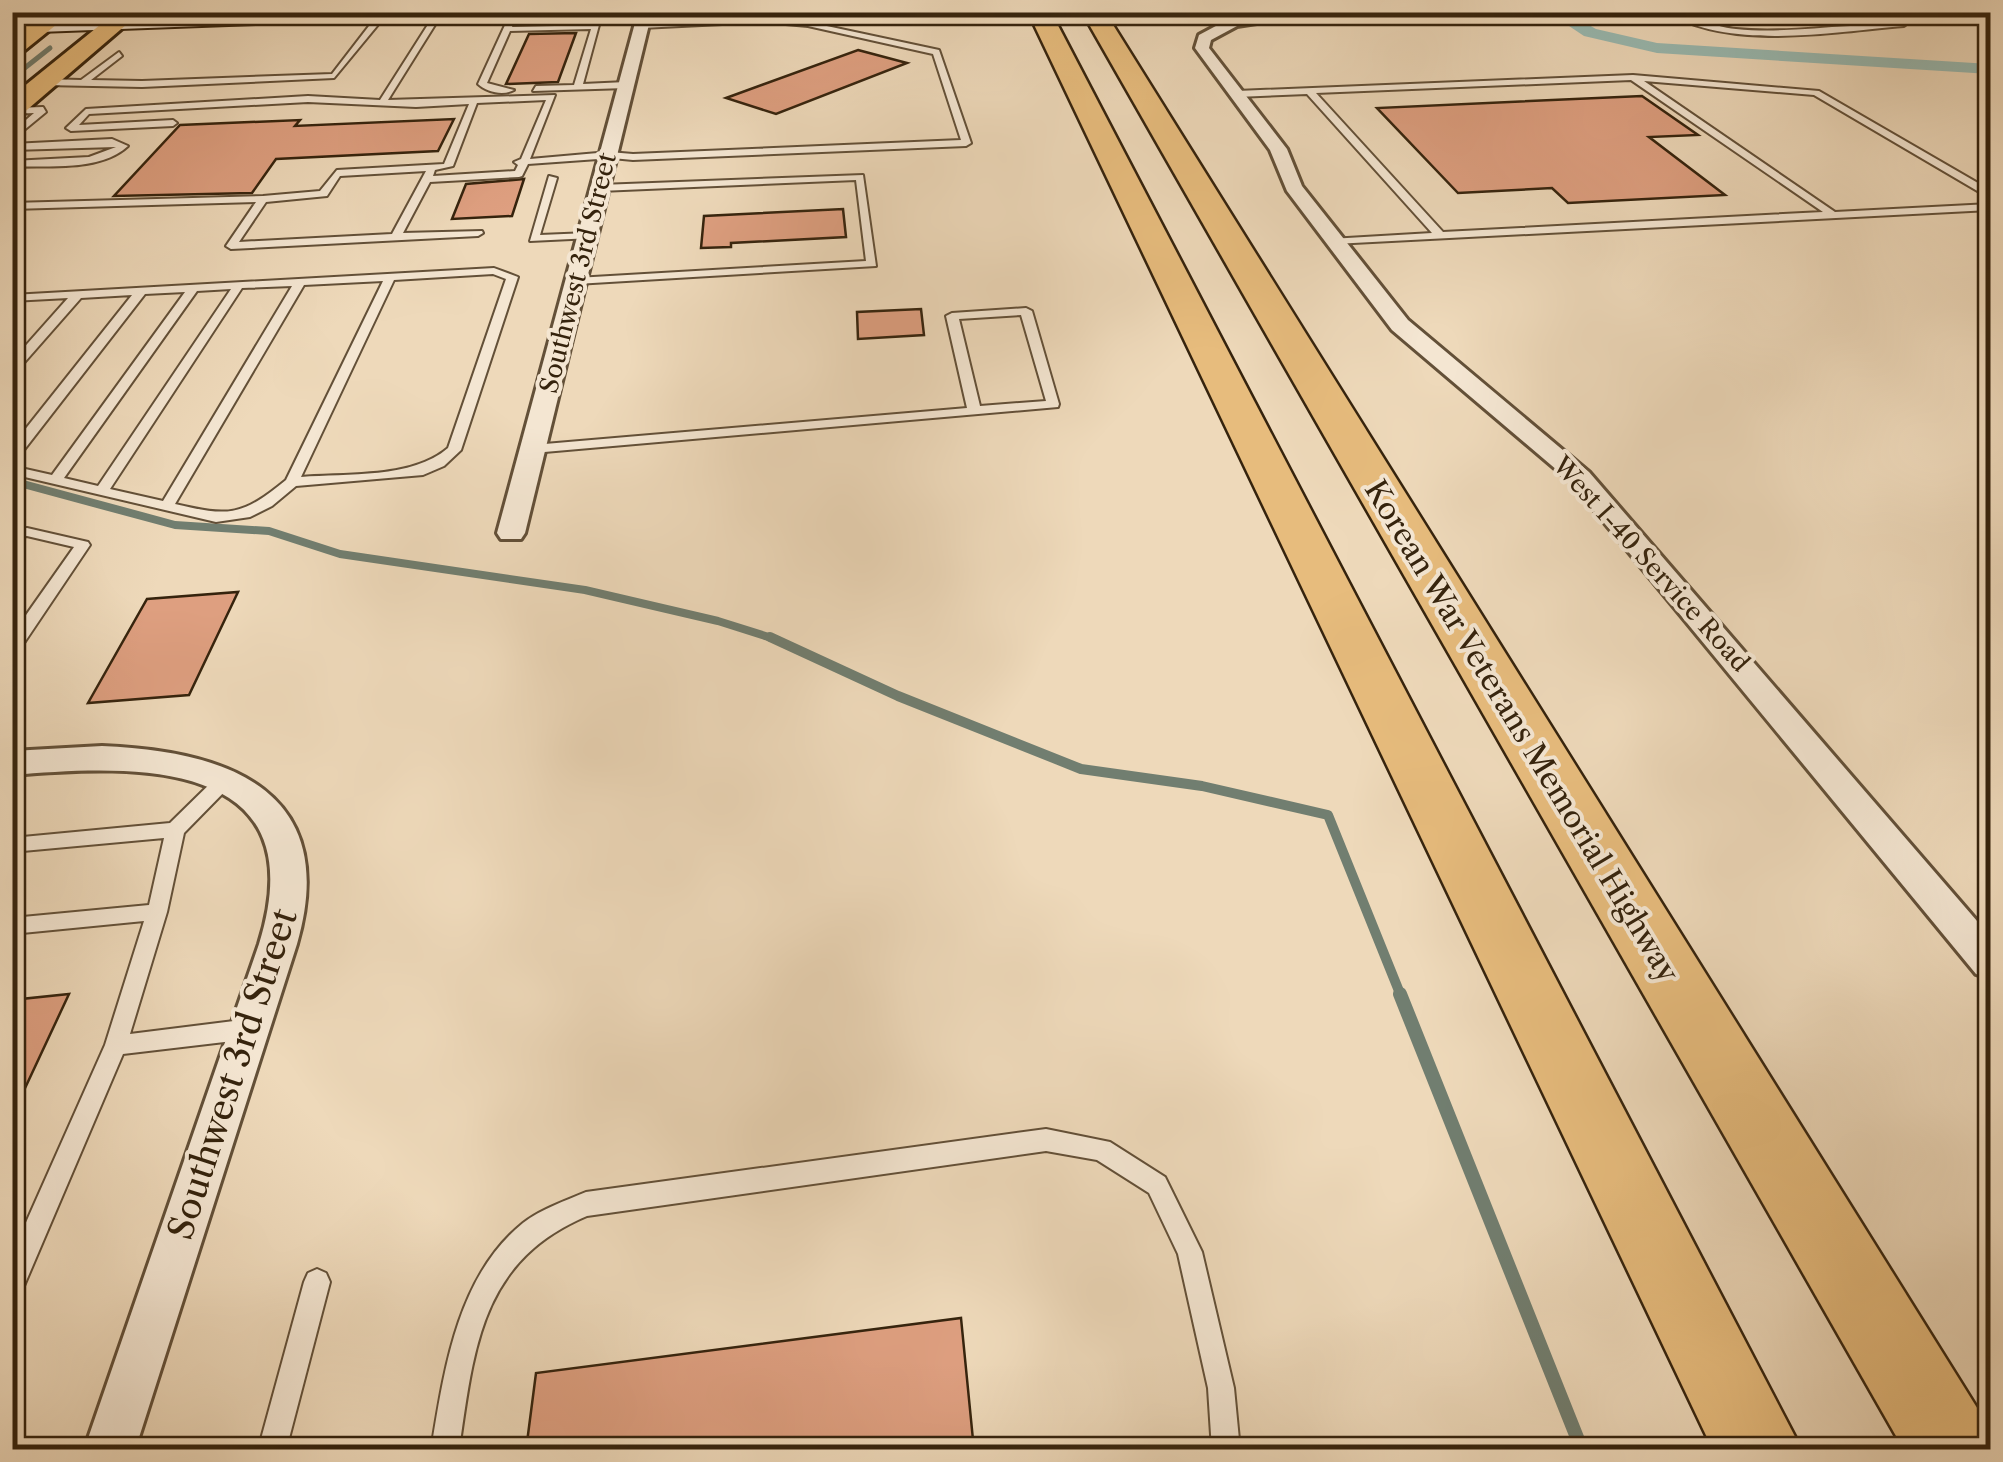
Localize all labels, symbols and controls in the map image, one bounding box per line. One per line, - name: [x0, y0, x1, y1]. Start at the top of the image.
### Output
- street label: Southwest 3rd Street: [533, 150, 623, 396]
- street label: West I-40 Service Road: [1545, 449, 1756, 678]
- street label: Korean War Veterans Memorial Highway: [1357, 473, 1687, 989]
- street label: Southwest 3rd Street: [158, 903, 306, 1245]

